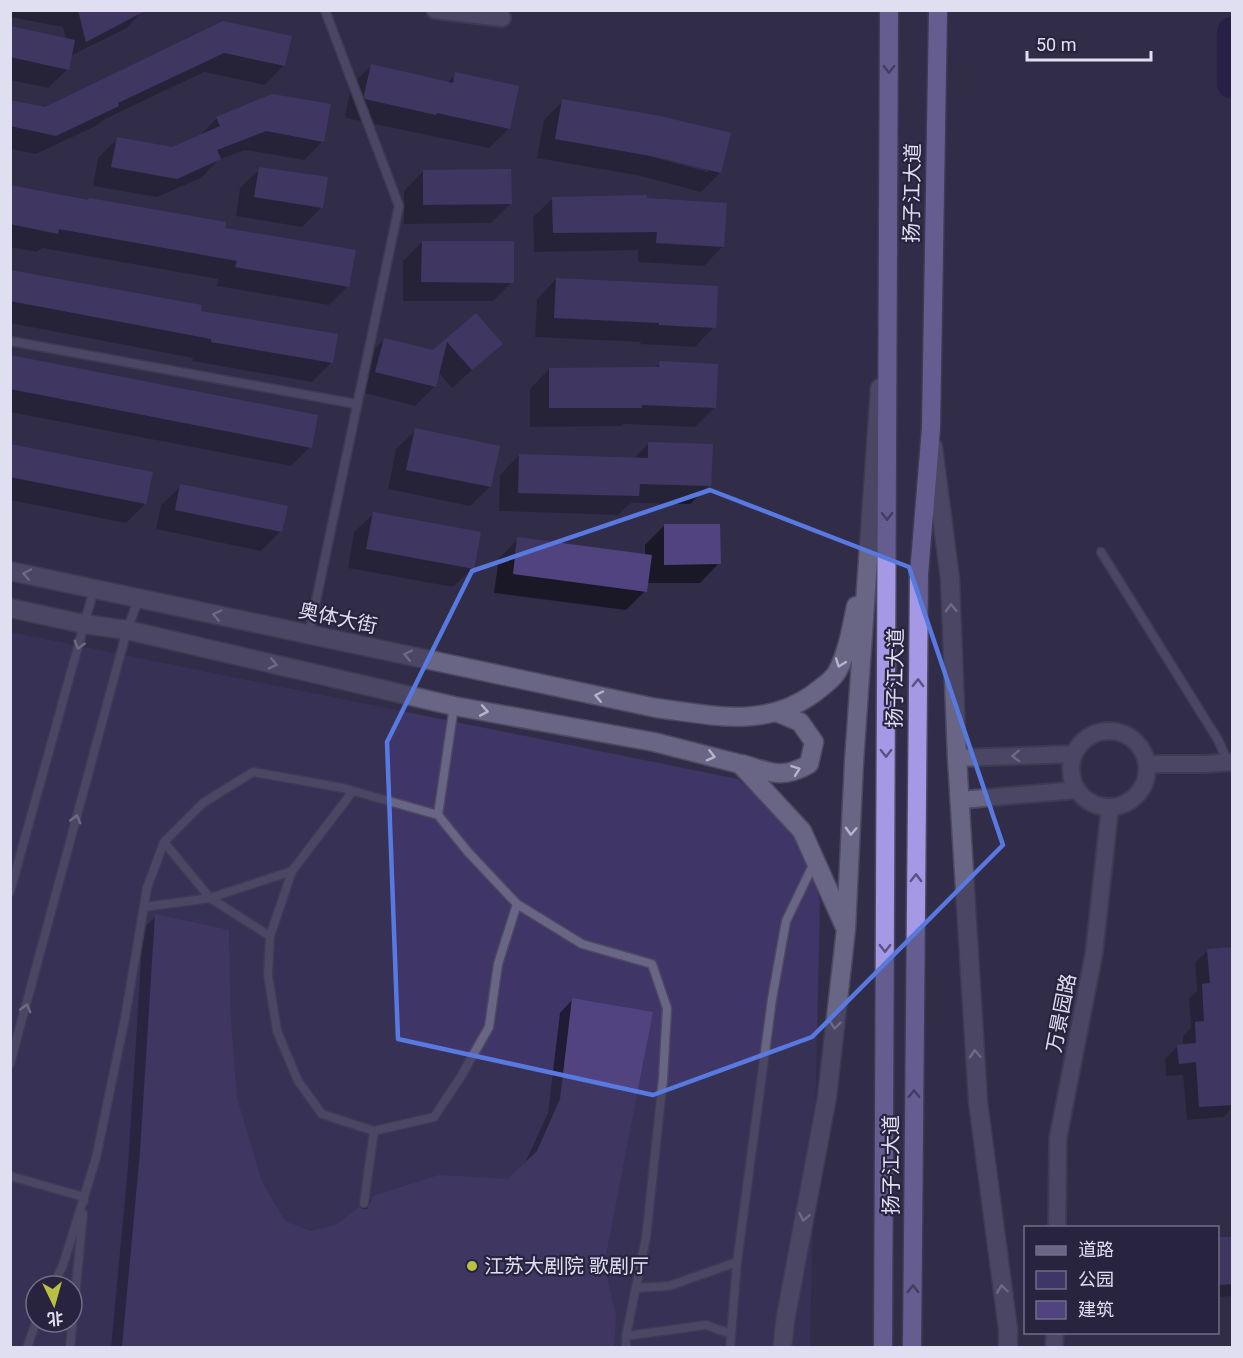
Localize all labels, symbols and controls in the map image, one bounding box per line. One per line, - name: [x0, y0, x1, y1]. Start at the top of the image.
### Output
- scale bar: [1027, 24, 1152, 62]
- text: 50 m: [1036, 34, 1076, 55]
- one-way arrow: [883, 64, 895, 73]
- street label: 扬子江大道: [899, 143, 925, 243]
- one-way arrow: [881, 511, 893, 520]
- one-way arrow: [22, 569, 32, 582]
- street label: 奥体大街: [296, 598, 380, 638]
- one-way arrow: [945, 603, 958, 612]
- one-way arrow: [213, 609, 223, 622]
- street label: 扬子江大道: [882, 628, 908, 728]
- one-way arrow: [73, 640, 86, 650]
- one-way arrow: [403, 650, 413, 663]
- one-way arrow: [268, 657, 278, 670]
- one-way arrow: [835, 657, 848, 668]
- one-way arrow: [912, 679, 924, 688]
- one-way arrow: [594, 690, 604, 703]
- one-way arrow: [479, 705, 488, 717]
- one-way arrow: [880, 748, 892, 757]
- one-way arrow: [705, 749, 715, 762]
- one-way arrow: [1011, 749, 1020, 762]
- one-way arrow: [790, 764, 801, 777]
- one-way arrow: [69, 814, 82, 824]
- one-way arrow: [845, 826, 857, 835]
- one-way arrow: [909, 874, 922, 883]
- one-way arrow: [879, 943, 891, 952]
- street label: 万景园路: [1042, 971, 1080, 1055]
- one-way arrow: [18, 1003, 31, 1013]
- one-way arrow: [830, 1020, 842, 1030]
- one-way arrow: [969, 1050, 982, 1059]
- one-way arrow: [908, 1090, 920, 1099]
- street label: 扬子江大道: [879, 1115, 903, 1215]
- one-way arrow: [798, 1212, 811, 1222]
- legend: [1024, 1226, 1219, 1334]
- text: 道路: [1078, 1239, 1114, 1260]
- place label: 江苏大剧院 歌剧厅: [484, 1254, 649, 1278]
- marker: 江苏大剧院 歌剧厅: [465, 1259, 479, 1273]
- text: 公园: [1078, 1269, 1114, 1290]
- north arrow: [24, 1274, 84, 1334]
- one-way arrow: [907, 1285, 919, 1294]
- one-way arrow: [997, 1285, 1009, 1294]
- text: 建筑: [1078, 1299, 1114, 1320]
- text: 北: [46, 1308, 64, 1329]

